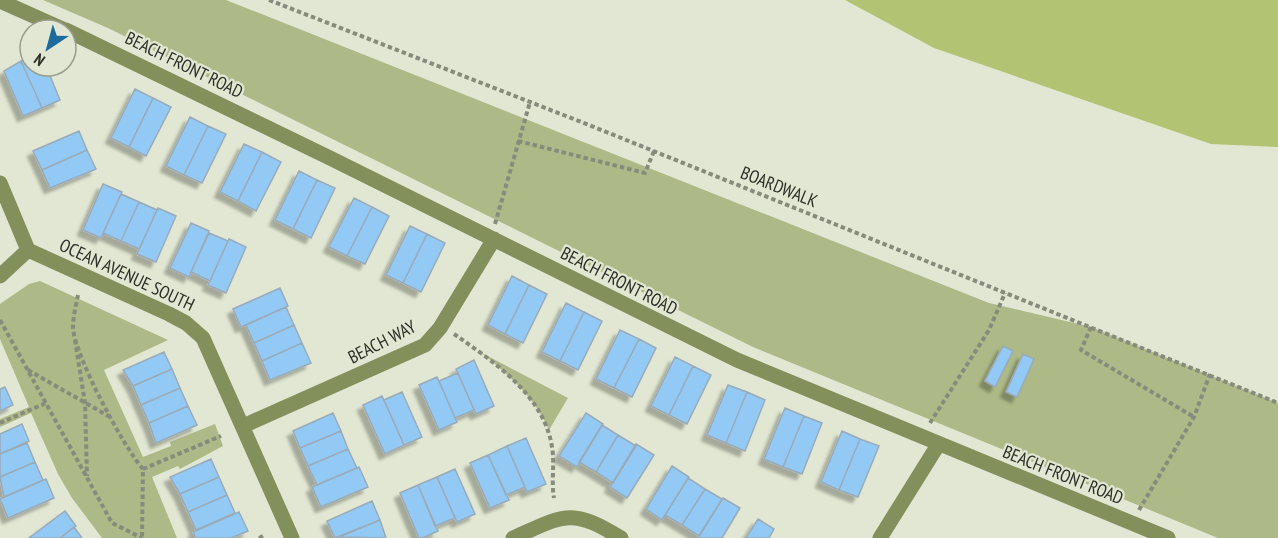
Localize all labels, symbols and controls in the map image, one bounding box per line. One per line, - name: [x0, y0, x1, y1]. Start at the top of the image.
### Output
- north arrow: [18, 18, 78, 78]
- street label: BEACH FRONT ROAD: [122, 26, 247, 103]
- text: N: [30, 50, 49, 71]
- street label: BOARDWALK: [737, 161, 821, 212]
- street label: OCEAN AVENUE SOUTH: [56, 233, 198, 316]
- street label: BEACH FRONT ROAD: [557, 241, 682, 320]
- street label: BEACH WAY: [344, 314, 420, 368]
- street label: BEACH FRONT ROAD: [1000, 440, 1127, 509]

